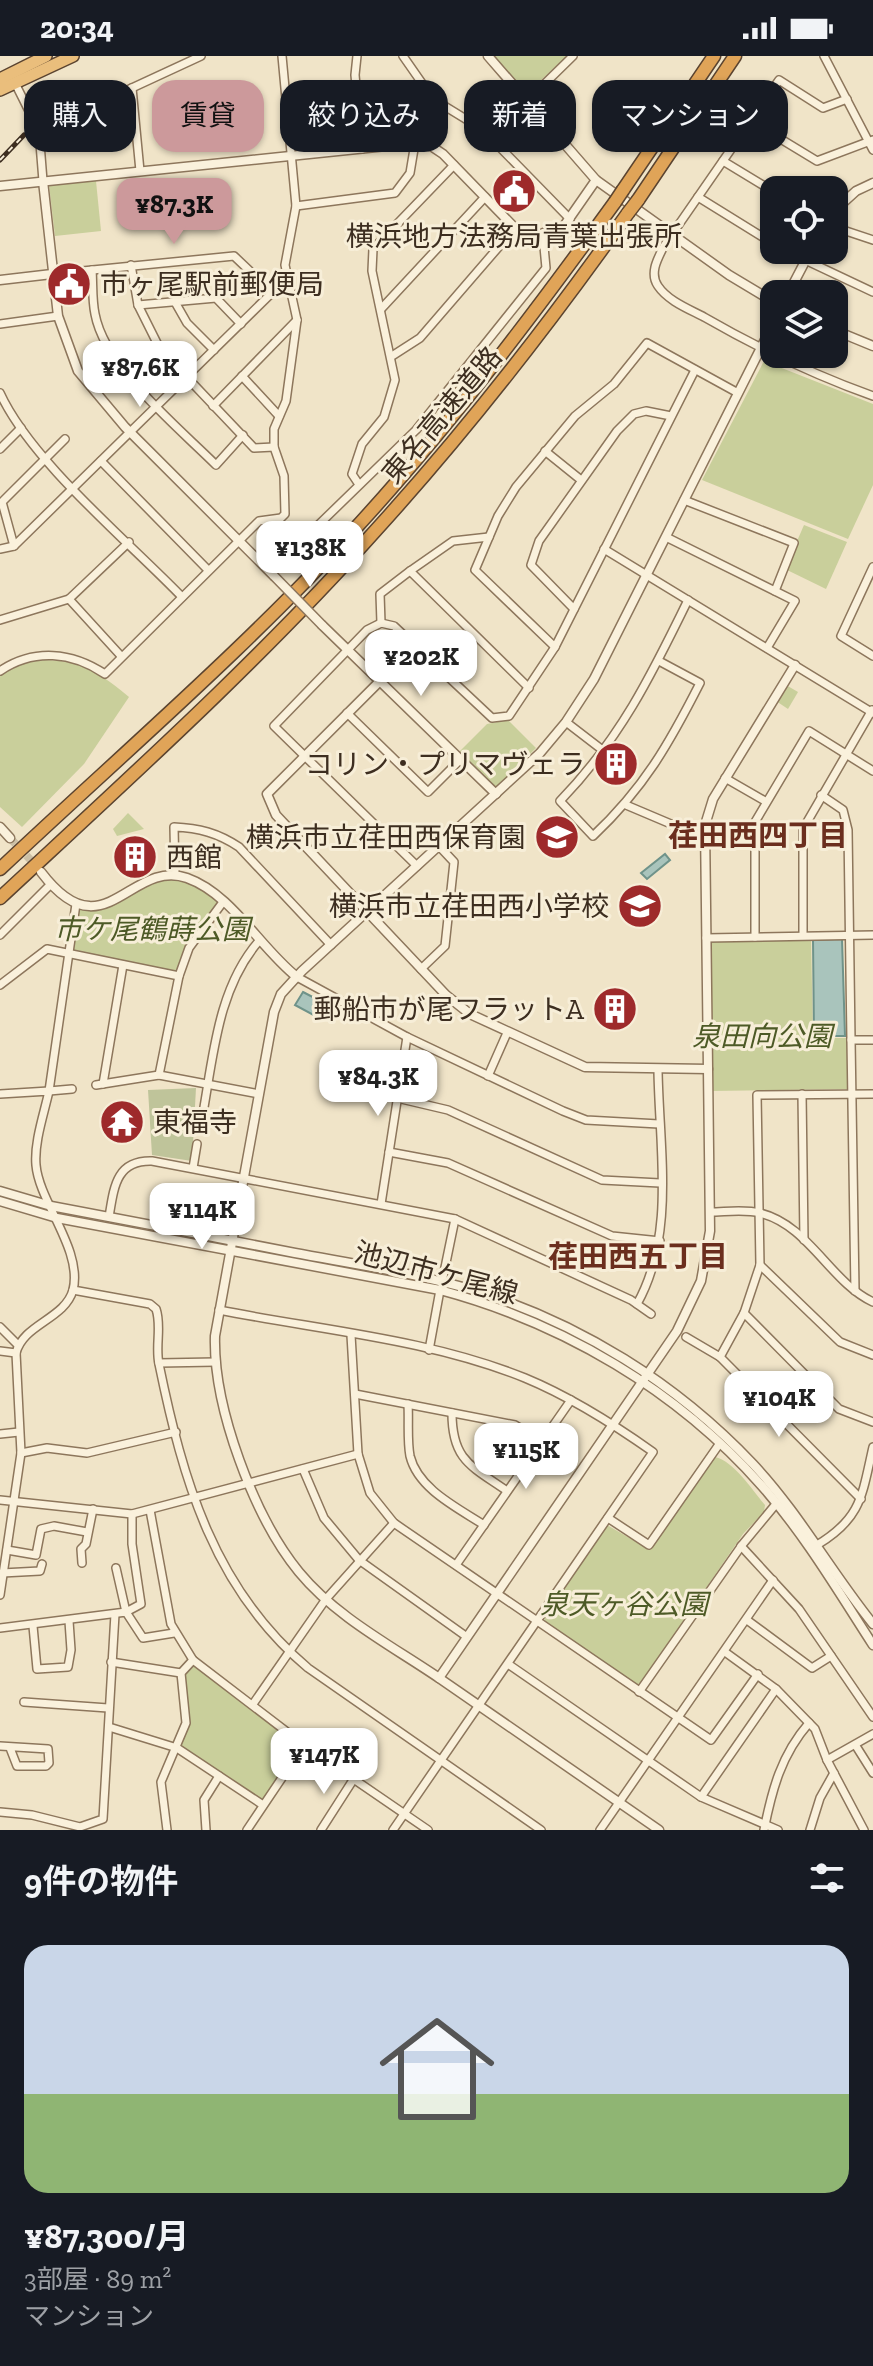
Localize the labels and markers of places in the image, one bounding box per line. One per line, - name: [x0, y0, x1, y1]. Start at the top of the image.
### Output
- public building icon: 横浜地方法務局青葉出張所: [490, 167, 538, 215]
- pin: ¥87.3K: [109, 178, 239, 246]
- place label: 横浜地方法務局青葉出張所: [346, 220, 682, 253]
- public building icon: 市ヶ尾駅前郵便局: [45, 260, 93, 308]
- place label: 市ヶ尾駅前郵便局: [100, 268, 324, 301]
- pin: ¥87.6K: [75, 341, 205, 409]
- pin: ¥138K: [254, 521, 366, 589]
- pin: ¥202K: [365, 630, 477, 698]
- building icon: コリン・プリマヴェラ: [592, 740, 640, 788]
- place label: コリン・プリマヴェラ: [305, 748, 585, 781]
- school or university icon: 横浜市立荏田西保育園: [533, 813, 581, 861]
- place label: 横浜市立荏田西保育園: [246, 821, 526, 854]
- building icon: 西館: [111, 833, 159, 881]
- place label: 西館: [166, 841, 222, 874]
- school or university icon: 横浜市立荏田西小学校: [616, 882, 664, 930]
- place label: 横浜市立荏田西小学校: [329, 890, 609, 923]
- building icon: 郵船市が尾フラットA: [591, 985, 639, 1033]
- place label: 郵船市が尾フラットA: [314, 993, 585, 1026]
- pin: ¥84.3K: [313, 1050, 443, 1118]
- temple icon: 東福寺: [98, 1098, 146, 1146]
- place label: 東福寺: [153, 1106, 237, 1139]
- pin: ¥114K: [146, 1183, 258, 1251]
- pin: ¥104K: [723, 1371, 835, 1439]
- pin: ¥115K: [470, 1423, 582, 1491]
- pin: ¥147K: [268, 1728, 380, 1796]

